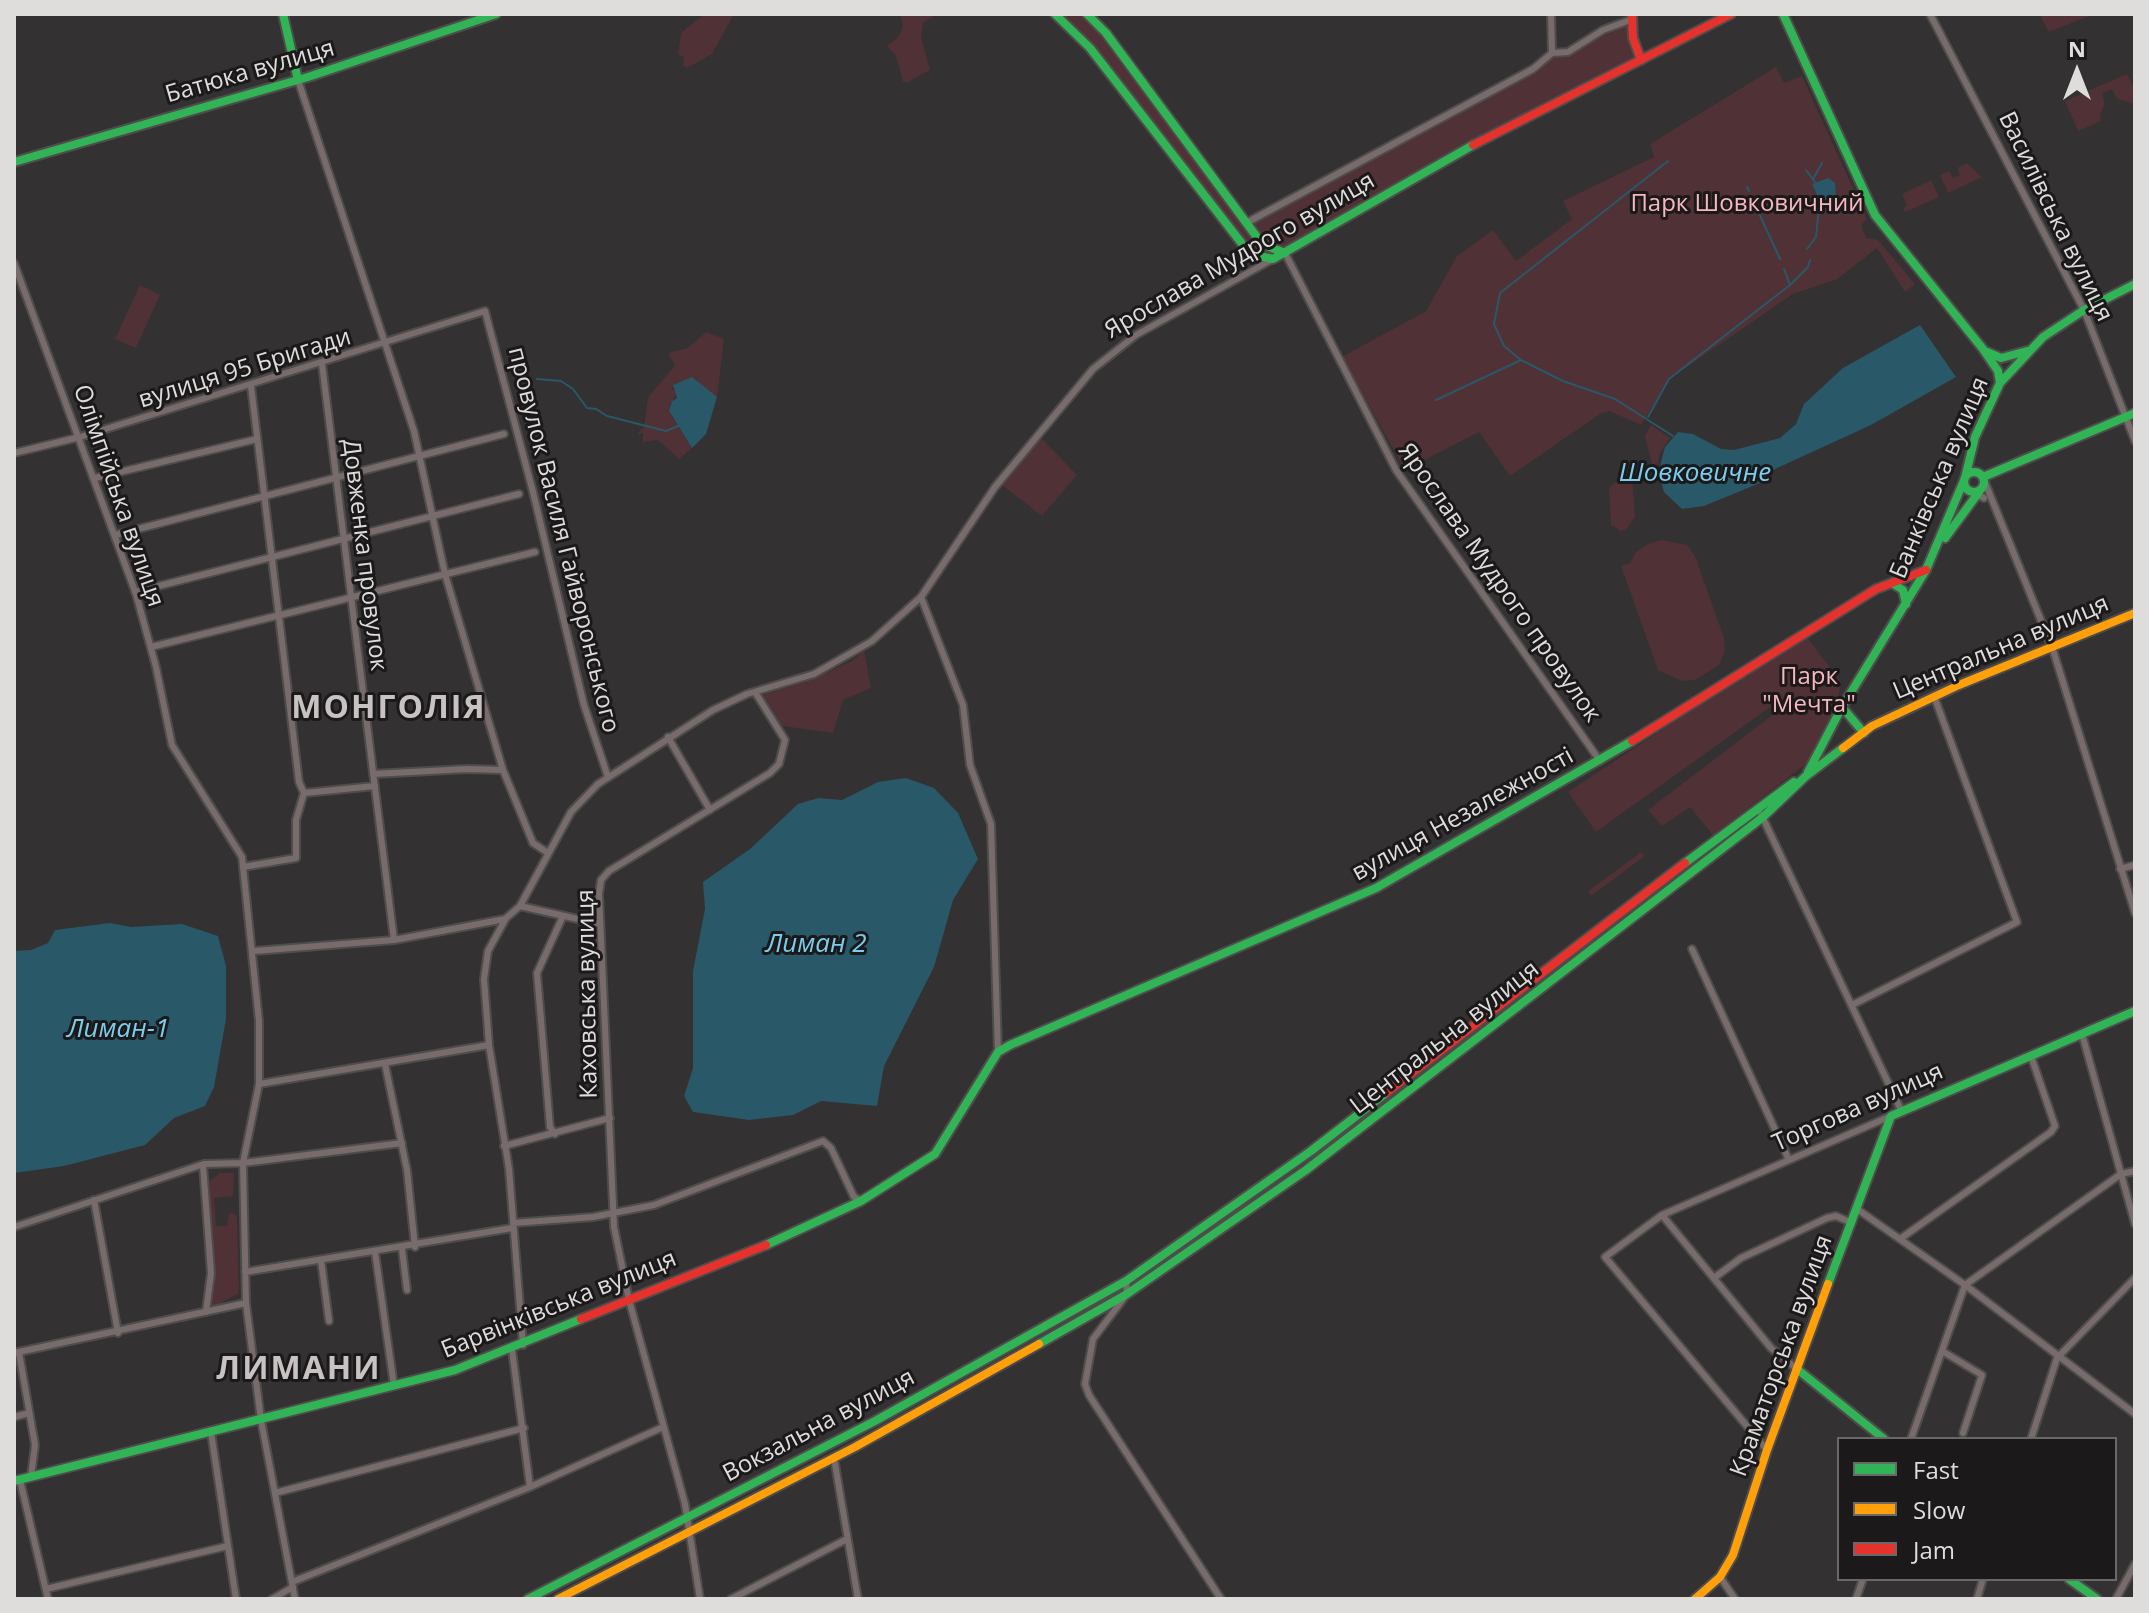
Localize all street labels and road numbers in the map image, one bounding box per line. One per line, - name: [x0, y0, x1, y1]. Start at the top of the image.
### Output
- street label: Батюка вулиця: [162, 34, 338, 110]
- street label: Василівська вулиця: [1992, 107, 2118, 327]
- street label: Ярослава Мудрого вулиця: [1100, 167, 1380, 345]
- street label: вулиця 95 Бригади: [135, 323, 355, 415]
- street label: провулок Василя Гайворонського: [501, 344, 625, 736]
- street label: Банківська вулиця: [1885, 373, 1995, 583]
- street label: Олімпійська вулиця: [66, 381, 170, 611]
- street label: Довженка провулок: [335, 437, 393, 673]
- street label: Ярослава Мудрого провулок: [1391, 438, 1607, 728]
- street label: Центральна вулиця: [1889, 590, 2113, 706]
- street label: вулиця Незалежності: [1347, 742, 1579, 888]
- street label: Каховська вулиця: [572, 889, 604, 1099]
- street label: Центральна вулиця: [1345, 955, 1545, 1121]
- street label: Торгова вулиця: [1768, 1058, 1948, 1158]
- street label: Краматорська вулиця: [1725, 1231, 1839, 1481]
- street label: Барвінківська вулиця: [437, 1245, 681, 1365]
- street label: Вокзальна вулиця: [718, 1363, 920, 1489]

